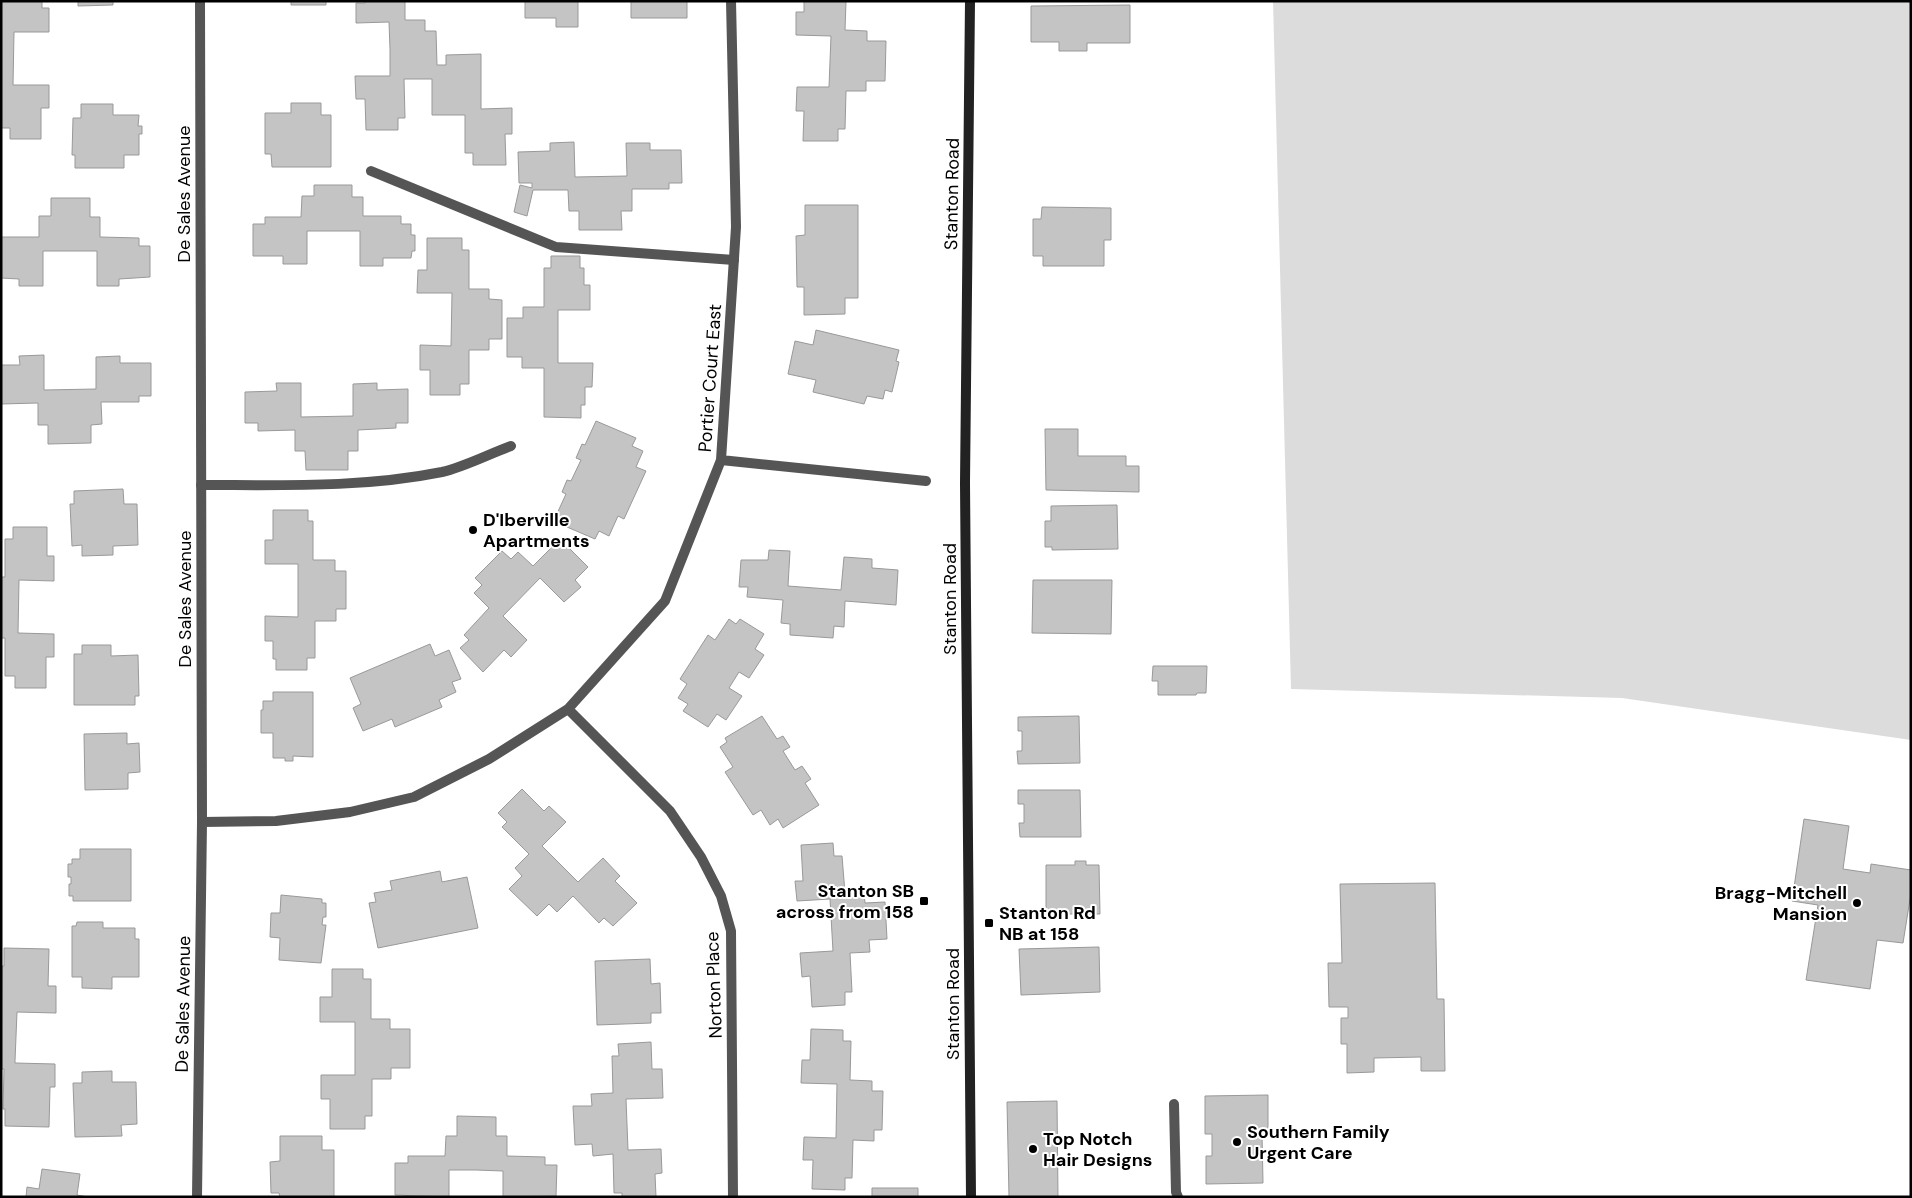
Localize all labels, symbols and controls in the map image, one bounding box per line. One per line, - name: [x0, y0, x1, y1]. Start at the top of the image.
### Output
- street label: De Sales Avenue: [172, 126, 196, 262]
- street label: Stanton Road: [939, 138, 965, 250]
- street label: Portier Court East: [693, 303, 727, 453]
- place label: D'Iberville Apartments: [483, 508, 590, 553]
- marker: D'Iberville Apartments: [467, 524, 479, 536]
- street label: De Sales Avenue: [173, 531, 197, 667]
- street label: Stanton Road: [938, 543, 962, 655]
- place label: Stanton SB across from 158: [776, 879, 914, 924]
- place label: Bragg-Mitchell Mansion: [1715, 881, 1847, 926]
- marker: Stanton SB across from 158: [918, 895, 930, 907]
- marker: Bragg-Mitchell Mansion: [1851, 897, 1863, 909]
- place label: Stanton Rd NB at 158: [999, 901, 1096, 946]
- marker: Stanton Rd NB at 158: [983, 917, 995, 929]
- street label: Norton Place: [700, 931, 728, 1039]
- street label: De Sales Avenue: [170, 935, 196, 1073]
- street label: Stanton Road: [941, 948, 965, 1060]
- place label: Southern Family Urgent Care: [1247, 1120, 1390, 1165]
- place label: Top Notch Hair Designs: [1043, 1127, 1152, 1172]
- marker: Southern Family Urgent Care: [1231, 1136, 1243, 1148]
- marker: Top Notch Hair Designs: [1027, 1143, 1039, 1155]

